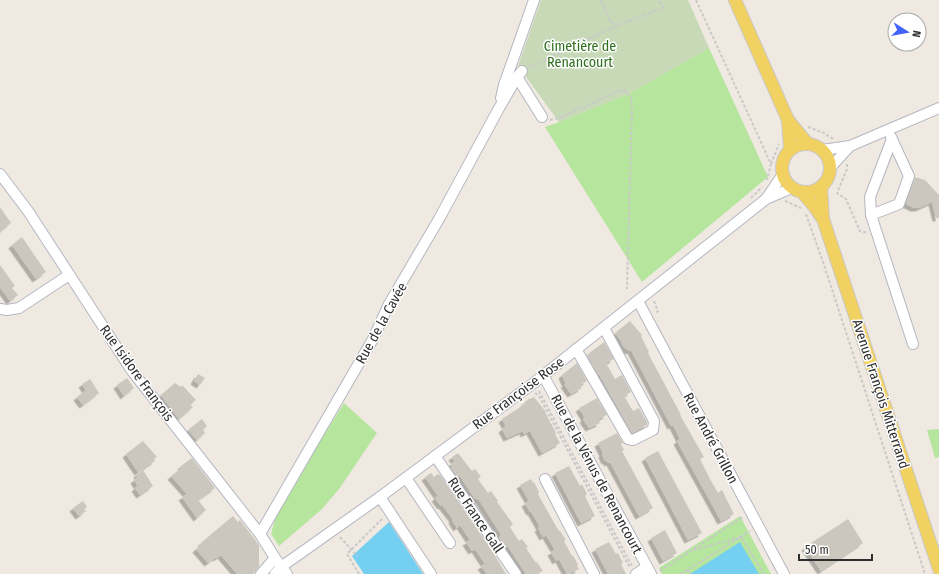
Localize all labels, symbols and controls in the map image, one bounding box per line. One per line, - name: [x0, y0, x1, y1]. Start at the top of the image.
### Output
- north arrow: [887, 12, 927, 52]
- text: N: [909, 29, 923, 38]
- park label: Cimetière de Renancourt: [544, 38, 616, 71]
- street label: Rue de la Cavée: [352, 280, 411, 367]
- street label: Avenue François Mitterrand: [848, 317, 913, 471]
- street label: Rue Isidore François: [96, 322, 177, 425]
- street label: Rue Françoise Rose: [469, 353, 567, 433]
- street label: Rue André Grillon: [679, 390, 742, 487]
- street label: Rue de la Vénus de Renancourt: [547, 392, 646, 557]
- street label: Rue France Gall: [444, 474, 507, 557]
- scale bar: [799, 536, 872, 562]
- text: 50 m: [805, 543, 829, 557]

